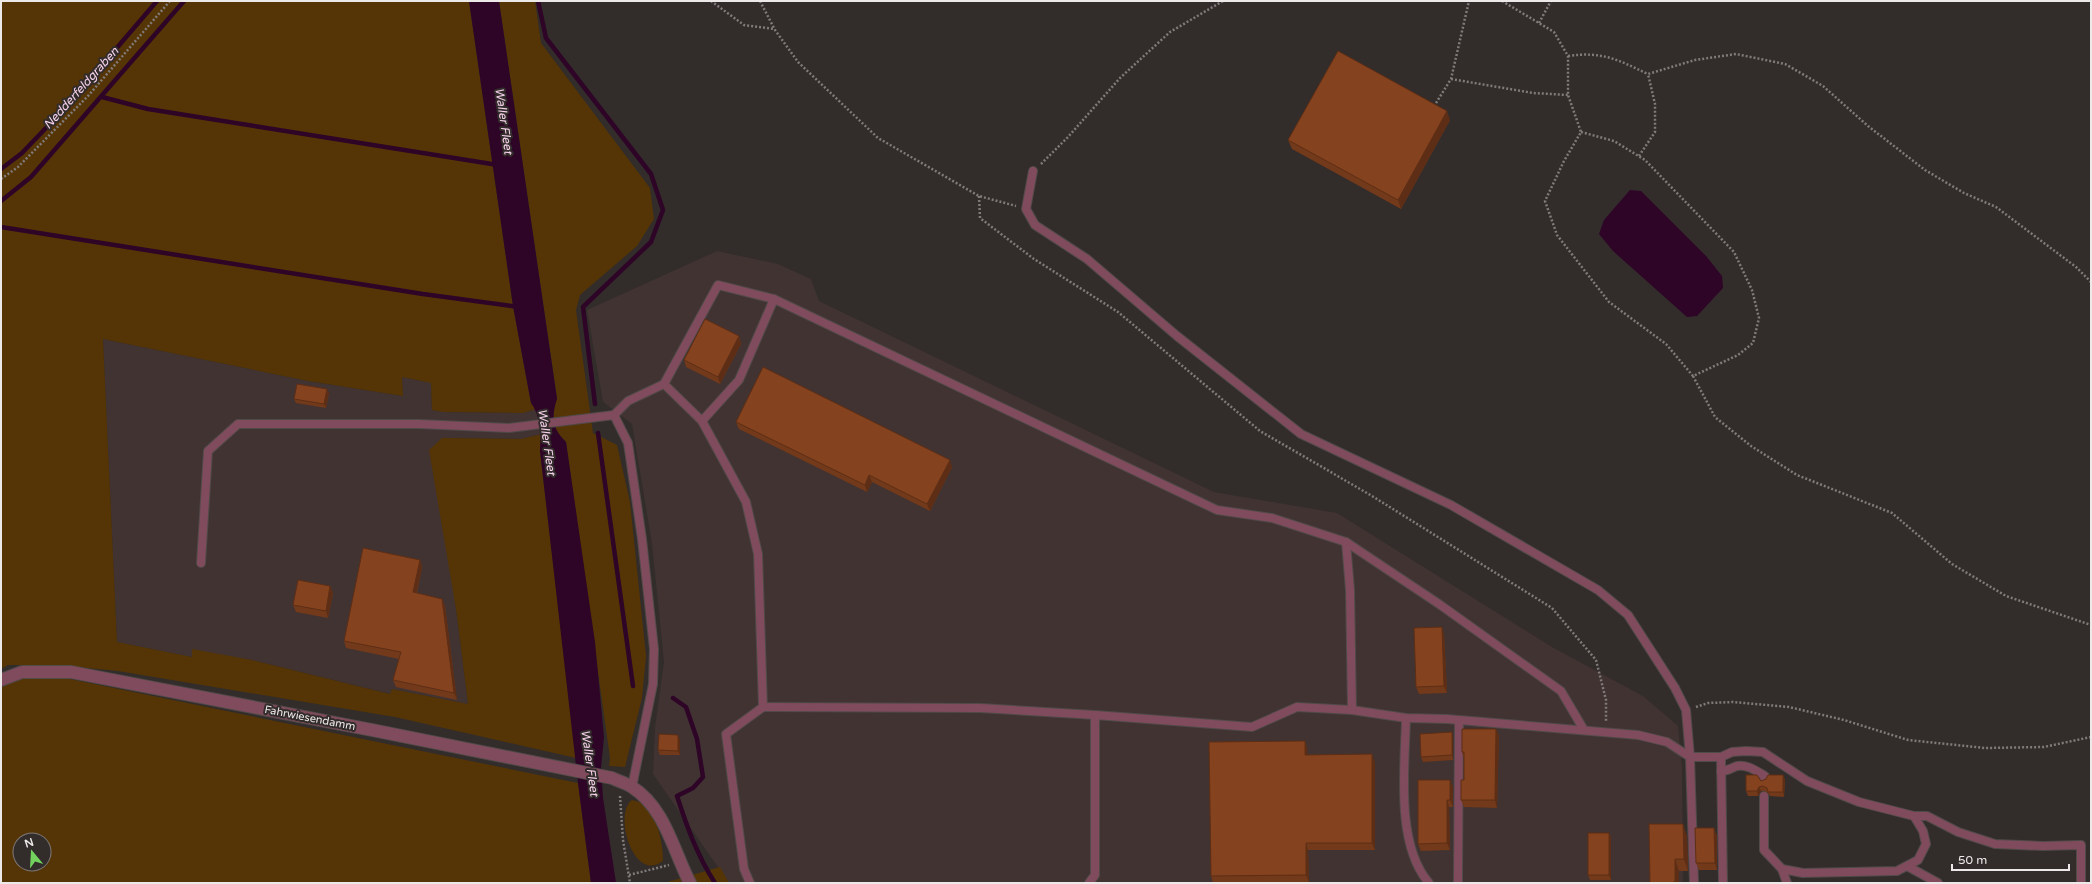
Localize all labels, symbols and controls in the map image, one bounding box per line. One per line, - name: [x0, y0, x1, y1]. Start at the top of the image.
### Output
- water label: Nedderfeldgraben: [41, 44, 122, 132]
- water label: Waller Fleet: [492, 87, 516, 157]
- water label: Waller Fleet: [535, 408, 559, 478]
- street label: Fahrwiesendamm: [264, 703, 356, 733]
- water label: Waller Fleet: [578, 729, 602, 799]
- north arrow: [12, 832, 52, 872]
- text: N: [23, 835, 35, 851]
- scale bar: [1952, 846, 2069, 872]
- text: 50 m: [1958, 853, 1987, 867]

